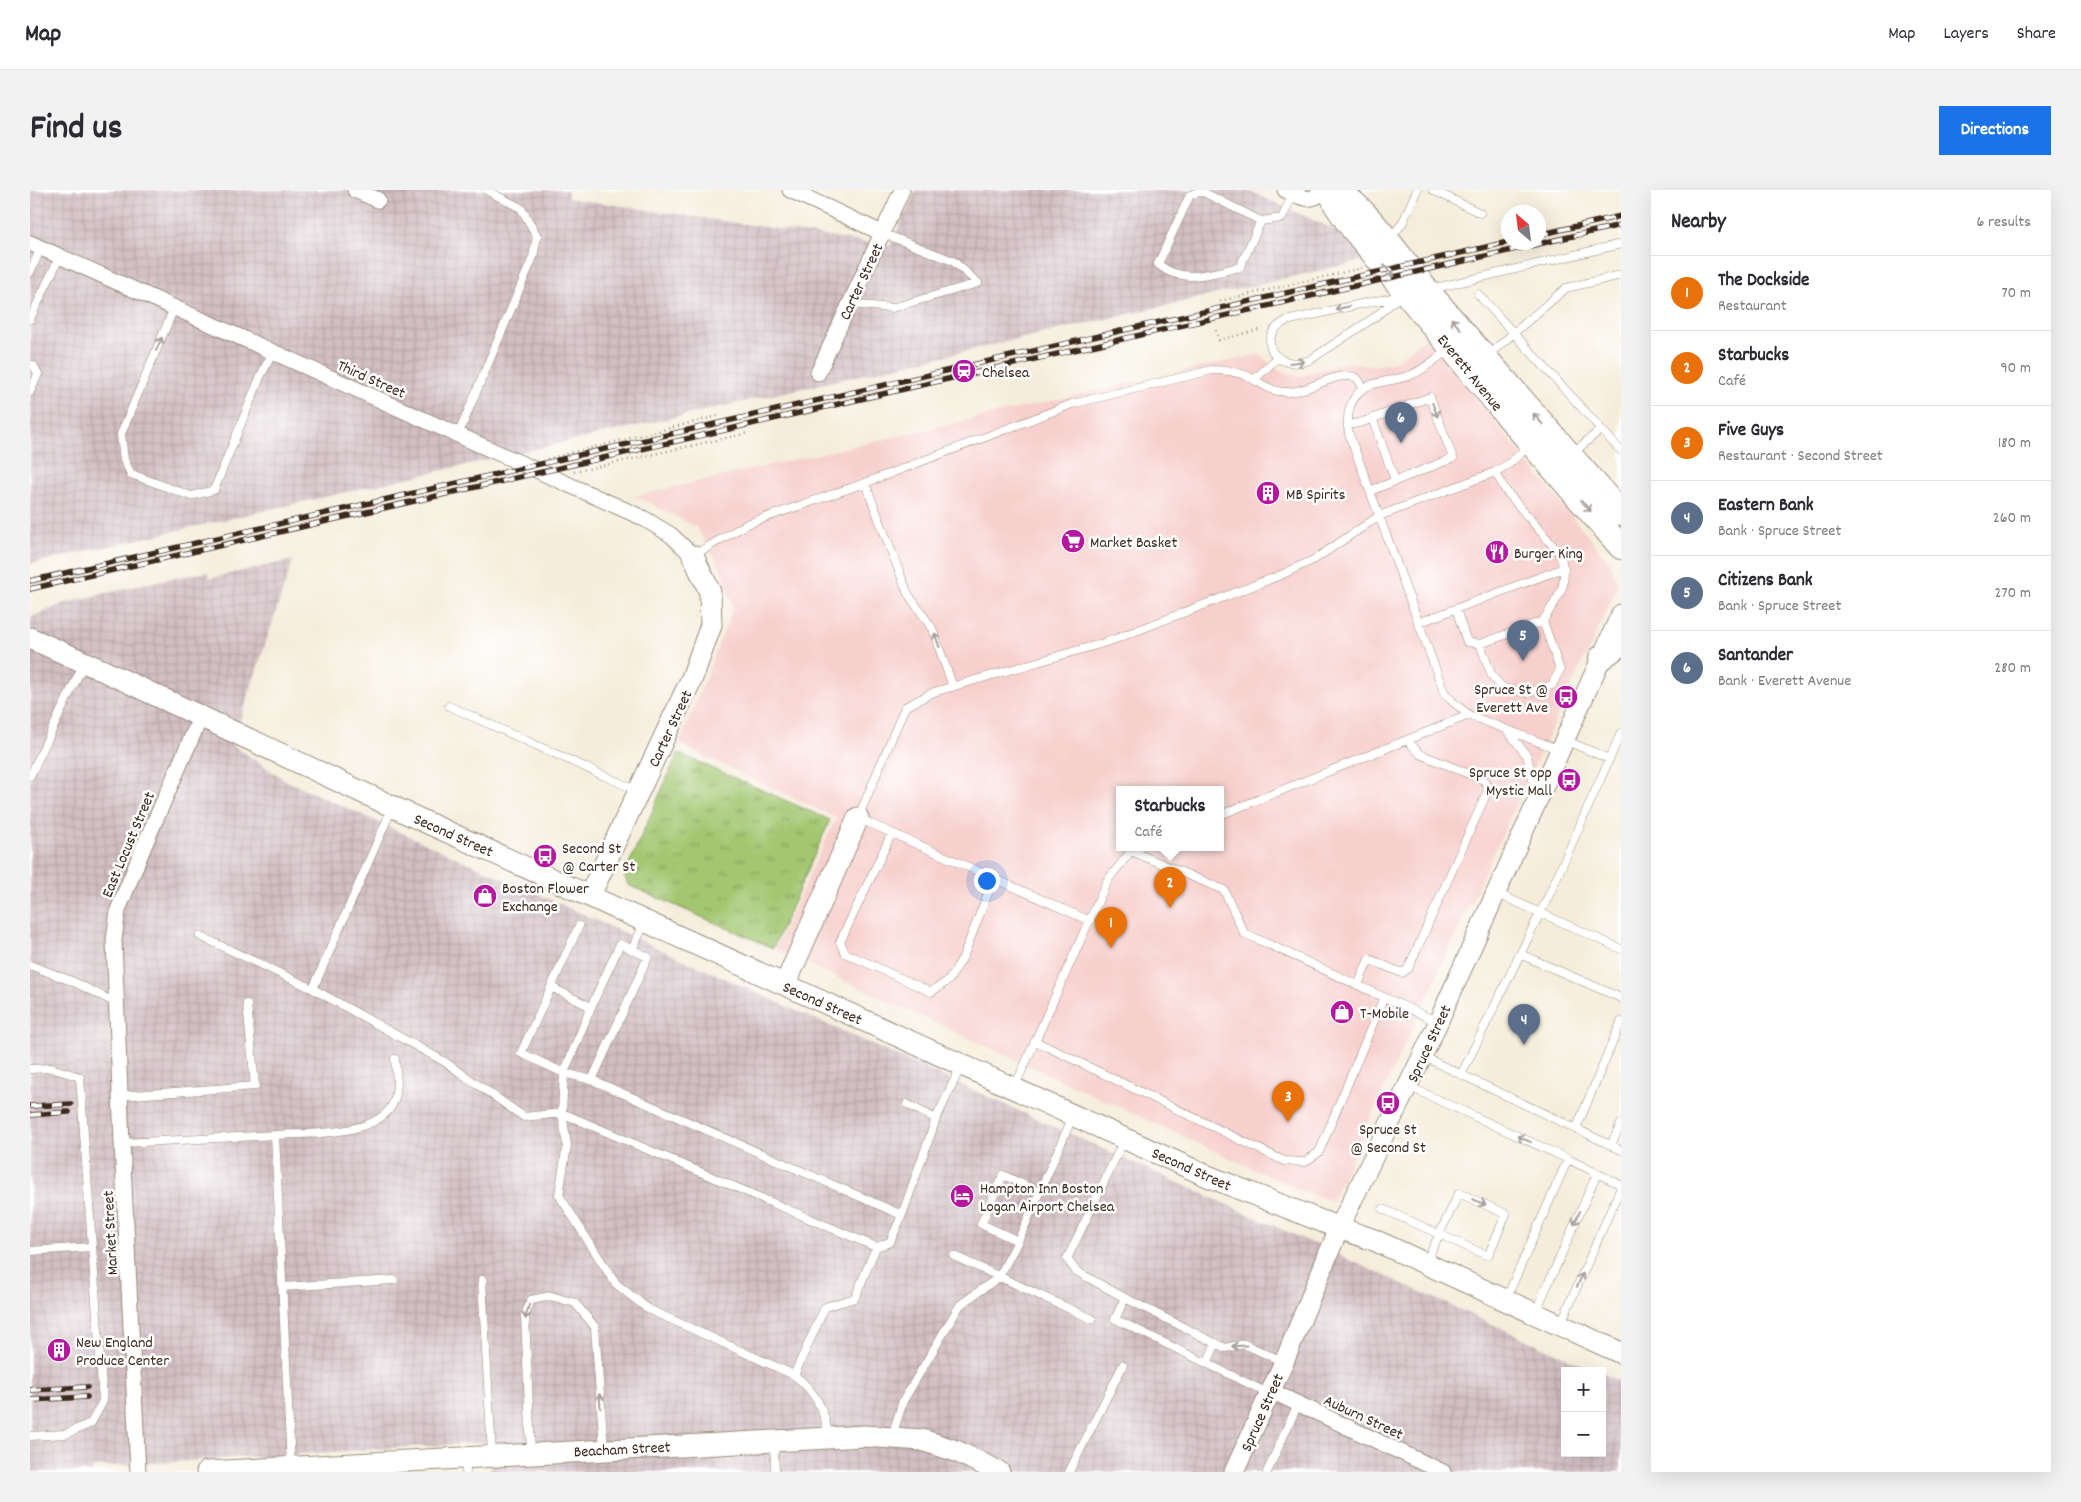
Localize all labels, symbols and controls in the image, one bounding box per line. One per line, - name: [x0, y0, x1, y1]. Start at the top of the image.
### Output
- text: Map: [25, 18, 61, 52]
- text: Map: [1888, 22, 1915, 47]
- text: Layers: [1943, 22, 1989, 47]
- text: Share: [2017, 22, 2056, 47]
- text: Find us: [30, 105, 122, 155]
- button: Directions: [1939, 106, 2051, 155]
- north arrow: [1501, 205, 1546, 250]
- text: Nearby: [1671, 208, 1726, 238]
- text: 6 results: [1976, 211, 2031, 234]
- street label: Carter Street: [834, 240, 890, 324]
- one-way arrow: [1383, 265, 1395, 278]
- text: The Dockside: [1718, 268, 1809, 295]
- text: 1: [1685, 282, 1689, 305]
- text: 70 m: [2001, 282, 2031, 305]
- text: Restaurant: [1718, 295, 1787, 318]
- one-way arrow: [1335, 304, 1351, 313]
- one-way arrow: [1450, 317, 1462, 330]
- street label: Everett Avenue: [1431, 330, 1507, 417]
- one-way arrow: [155, 337, 165, 352]
- text: Starbucks: [1718, 343, 1789, 370]
- street label: Third Street: [333, 355, 409, 406]
- one-way arrow: [1289, 357, 1305, 367]
- text: 2: [1684, 357, 1691, 380]
- text: 90 m: [2000, 357, 2031, 380]
- station icon: Chelsea: [951, 358, 977, 384]
- place label: Chelsea: [982, 362, 1030, 385]
- text: Café: [1718, 370, 1746, 393]
- pin: 6: [1385, 402, 1417, 443]
- one-way arrow: [1431, 402, 1440, 417]
- one-way arrow: [1533, 412, 1544, 425]
- text: Five Guys: [1718, 418, 1784, 445]
- text: 3: [1683, 432, 1691, 455]
- text: 180 m: [1998, 432, 2031, 455]
- text: Restaurant · Second Street: [1718, 445, 1883, 468]
- building icon: MB Spirits: [1255, 480, 1281, 506]
- place label: MB Spirits: [1286, 484, 1346, 507]
- text: Eastern Bank: [1718, 493, 1814, 520]
- one-way arrow: [1580, 500, 1591, 513]
- text: 4: [1684, 507, 1690, 530]
- text: 260 m: [1993, 507, 2031, 530]
- text: Bank · Spruce Street: [1718, 520, 1841, 543]
- supermarket icon: Market Basket: [1060, 528, 1086, 554]
- place label: Market Basket: [1090, 532, 1177, 555]
- restaurant icon: Burger King: [1484, 539, 1510, 565]
- place label: Burger King: [1514, 543, 1583, 566]
- text: Citizens Bank: [1718, 568, 1813, 595]
- text: 5: [1683, 582, 1691, 605]
- text: 270 m: [1995, 582, 2031, 605]
- text: Bank · Spruce Street: [1718, 595, 1841, 618]
- pin: 5: [1507, 620, 1539, 661]
- one-way arrow: [932, 633, 941, 649]
- text: Santander: [1718, 643, 1793, 670]
- text: 6: [1683, 657, 1691, 680]
- text: 280 m: [1994, 657, 2031, 680]
- text: Bank · Everett Avenue: [1718, 670, 1851, 693]
- place label: Spruce St @ Everett Ave: [1474, 679, 1548, 720]
- bus stop icon: Spruce St @ Everett Ave: [1553, 684, 1579, 710]
- street label: Carter Street: [643, 687, 699, 771]
- place label: Spruce St opp Mystic Mall: [1469, 762, 1552, 803]
- bus stop icon: Spruce St opp Mystic Mall: [1556, 767, 1582, 793]
- popup: [1116, 786, 1224, 851]
- street label: East Locust Street: [97, 788, 162, 902]
- text: Starbucks: [1134, 794, 1206, 821]
- street label: Second Street: [409, 808, 497, 864]
- text: Café: [1134, 821, 1162, 844]
- place label: Second St @ Carter St: [562, 838, 635, 879]
- bus stop icon: Second St @ Carter St: [532, 843, 558, 869]
- pin: 2: [1154, 867, 1186, 908]
- your location: [974, 868, 1000, 894]
- place label: Boston Flower Exchange: [502, 878, 589, 919]
- shop icon: Boston Flower Exchange: [472, 883, 498, 909]
- pin: 1: [1095, 907, 1127, 948]
- street label: Second Street: [778, 976, 866, 1032]
- shop icon: T-Mobile: [1329, 999, 1355, 1025]
- street label: Spruce Street: [1402, 1001, 1458, 1087]
- place label: T-Mobile: [1360, 1003, 1409, 1026]
- pin: 4: [1508, 1004, 1540, 1045]
- pin: 3: [1272, 1081, 1304, 1122]
- bus stop icon: Spruce St @ Second St: [1375, 1090, 1401, 1116]
- place label: Spruce St @ Second St: [1350, 1119, 1426, 1160]
- one-way arrow: [1517, 1133, 1532, 1143]
- street label: Second Street: [1147, 1142, 1235, 1198]
- place label: Hampton Inn Boston Logan Airport Chelsea: [980, 1178, 1115, 1219]
- hotel icon: Hampton Inn Boston Logan Airport Chelsea: [949, 1183, 975, 1209]
- street label: Market Street: [98, 1190, 125, 1276]
- one-way arrow: [1471, 1198, 1486, 1208]
- one-way arrow: [1572, 1210, 1582, 1225]
- one-way arrow: [1576, 1273, 1586, 1288]
- one-way arrow: [522, 1303, 532, 1319]
- place label: New England Produce Center: [76, 1332, 169, 1373]
- building icon: New England Produce Center: [46, 1337, 72, 1363]
- one-way arrow: [1231, 1342, 1247, 1351]
- map controls: [1561, 1367, 1606, 1457]
- button: +: [1561, 1367, 1606, 1412]
- street label: Spruce Street: [1236, 1370, 1291, 1456]
- street label: Auburn Street: [1319, 1390, 1407, 1447]
- one-way arrow: [596, 1393, 605, 1409]
- button: −: [1561, 1412, 1606, 1457]
- street label: Beacham Street: [573, 1436, 671, 1465]

